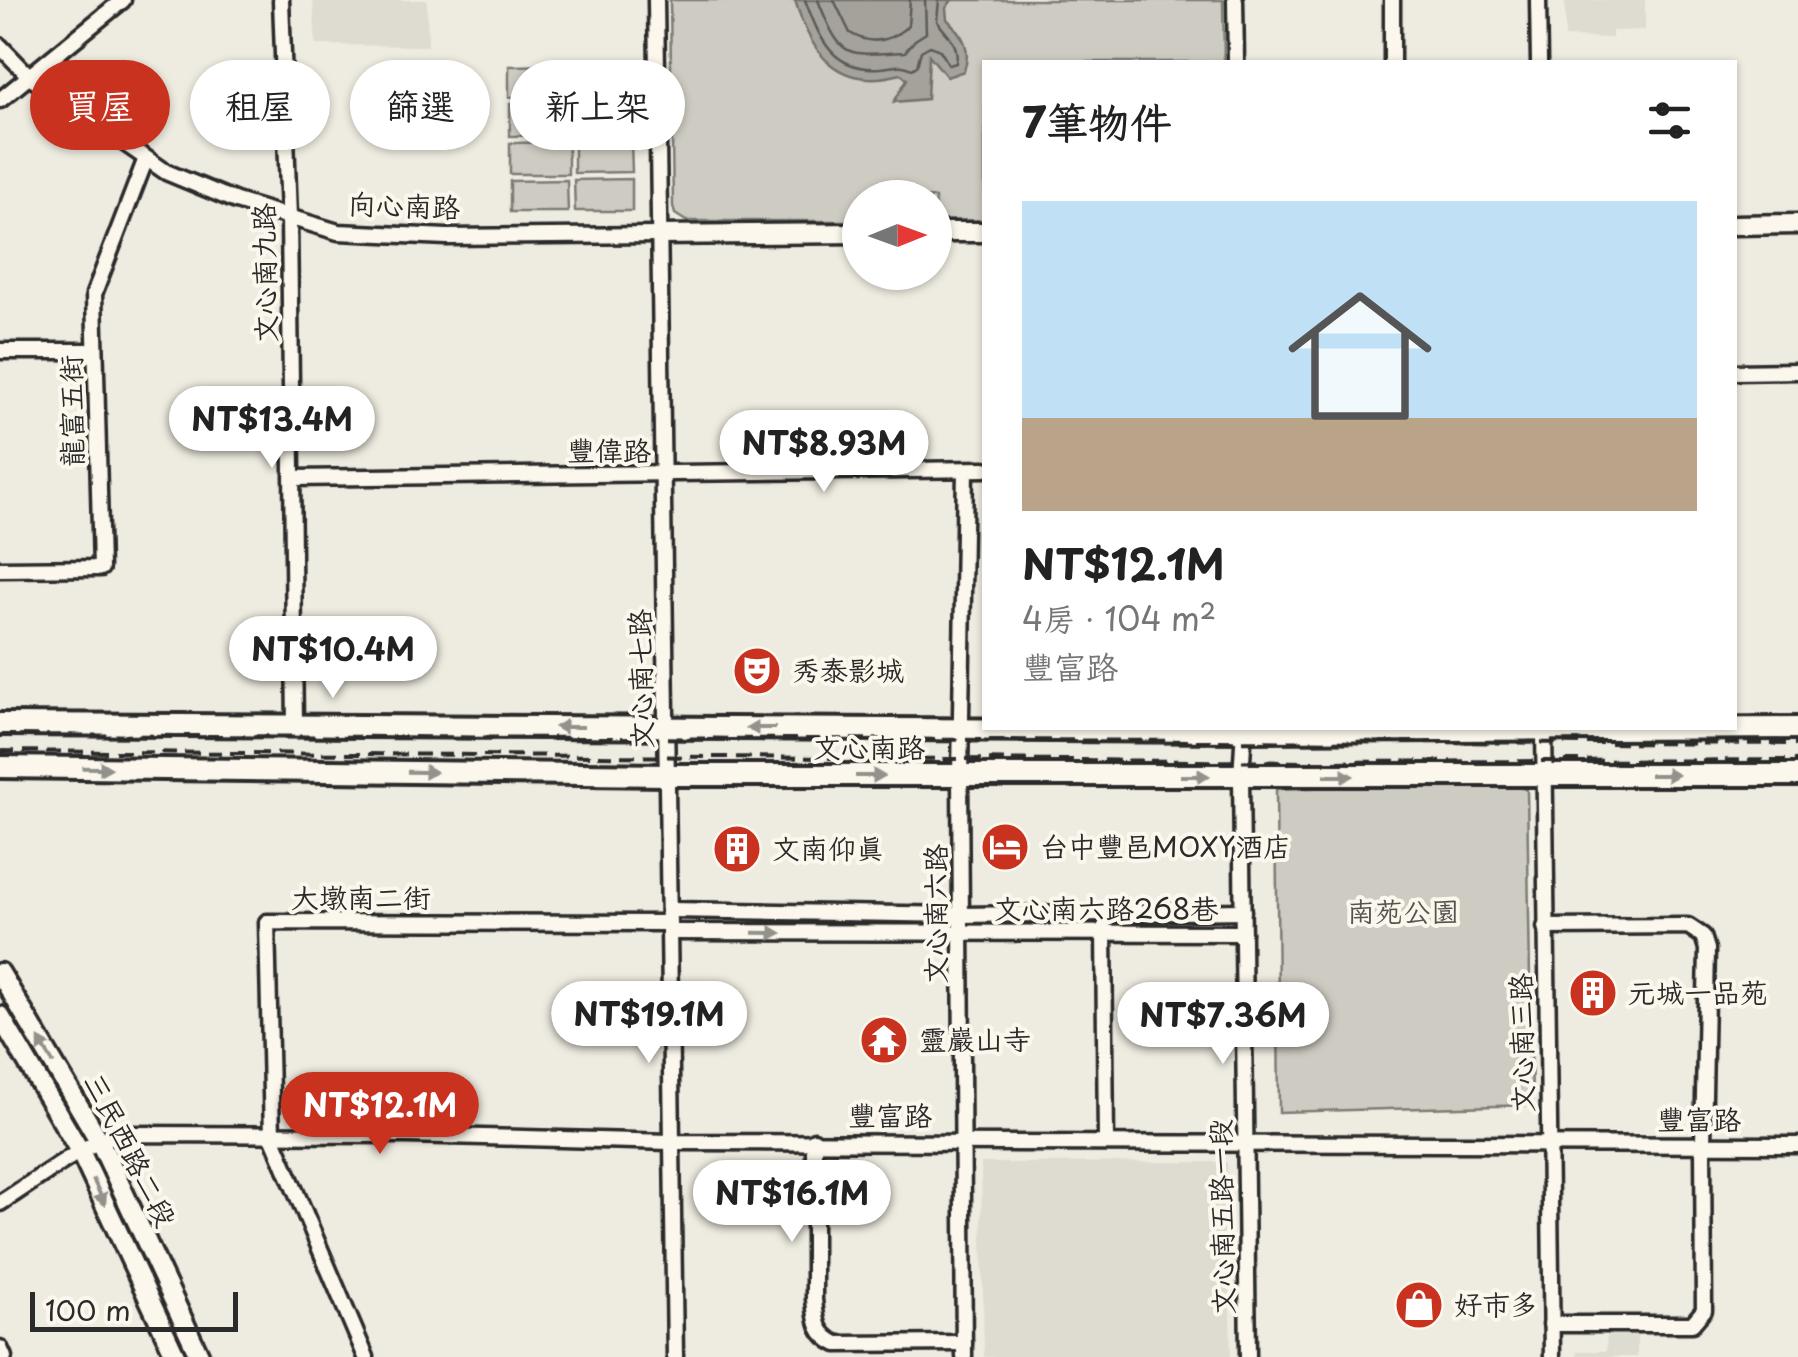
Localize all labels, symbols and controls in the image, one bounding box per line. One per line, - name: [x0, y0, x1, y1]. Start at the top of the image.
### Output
- chip: 買屋: [30, 60, 170, 150]
- chip: 租屋: [190, 60, 330, 150]
- chip: 篩選: [350, 60, 490, 150]
- chip: 新上架: [510, 60, 685, 150]
- text: 7筆物件: [1022, 89, 1172, 152]
- icon: filters: [1642, 93, 1697, 148]
- north arrow: [842, 180, 952, 290]
- map controls: [842, 180, 952, 290]
- street label: 向心南路: [347, 181, 461, 228]
- street label: 文心南九路: [241, 203, 286, 343]
- icon: home: [1270, 266, 1450, 446]
- street label: 龍富五街: [48, 355, 93, 467]
- pin: NT$13.4M: [169, 386, 375, 471]
- text: NT$13.4M: [191, 394, 353, 442]
- pin: NT$8.93M: [721, 410, 927, 495]
- text: NT$8.93M: [742, 418, 906, 466]
- street label: 豐偉路: [567, 428, 651, 471]
- text: NT$12.1M: [1022, 531, 1225, 594]
- text: 4房 · 104 m²: [1022, 594, 1216, 642]
- street label: 文心南七路: [617, 609, 662, 749]
- pin: NT$10.4M: [230, 616, 436, 701]
- text: NT$10.4M: [251, 624, 415, 672]
- text: 豐富路: [1022, 642, 1118, 690]
- theatre icon: 秀泰影城: [731, 645, 783, 697]
- place label: 秀泰影城: [792, 648, 904, 691]
- one-way arrow: [553, 719, 585, 735]
- one-way arrow: [745, 720, 777, 736]
- street label: 文心南路: [813, 725, 925, 768]
- one-way arrow: [82, 760, 114, 776]
- one-way arrow: [407, 764, 439, 780]
- one-way arrow: [1648, 767, 1680, 783]
- one-way arrow: [854, 768, 886, 784]
- one-way arrow: [1323, 768, 1355, 784]
- one-way arrow: [1179, 769, 1211, 785]
- hotel icon: 台中豐邑MOXY酒店: [979, 821, 1031, 873]
- building icon: 文南仰真: [711, 823, 763, 875]
- place label: 台中豐邑MOXY酒店: [1040, 824, 1291, 867]
- place label: 文南仰真: [772, 826, 884, 869]
- street label: 文心南六路: [913, 844, 956, 984]
- street label: 大墩南二街: [291, 875, 431, 918]
- street label: 文心南六路268巷: [994, 886, 1219, 929]
- park label: 南苑公園: [1347, 889, 1459, 932]
- one-way arrow: [752, 925, 784, 941]
- building icon: 元城一品苑: [1567, 967, 1619, 1019]
- place label: 元城一品苑: [1628, 970, 1768, 1013]
- street label: 文心南三路: [1498, 973, 1543, 1113]
- pin: NT$19.1M: [546, 981, 752, 1066]
- pin: NT$7.36M: [1120, 982, 1326, 1067]
- text: NT$19.1M: [573, 989, 725, 1037]
- text: NT$7.36M: [1139, 990, 1307, 1038]
- temple icon: 靈巖山寺: [858, 1014, 910, 1066]
- place label: 靈巖山寺: [919, 1017, 1031, 1060]
- one-way arrow: [38, 1037, 55, 1065]
- street label: 三民西路二段: [74, 1065, 189, 1234]
- pin: NT$12.1M: [277, 1072, 483, 1157]
- text: NT$12.1M: [303, 1080, 457, 1128]
- street label: 豐富路: [848, 1093, 932, 1136]
- street label: 豐富路: [1657, 1097, 1741, 1140]
- street label: 文心南五路一段: [1197, 1119, 1244, 1315]
- pin: NT$16.1M: [689, 1160, 895, 1245]
- text: NT$16.1M: [715, 1168, 869, 1216]
- one-way arrow: [91, 1178, 108, 1207]
- shop icon: 好市多: [1393, 1279, 1445, 1331]
- place label: 好市多: [1454, 1282, 1538, 1325]
- scale bar: [30, 1287, 238, 1332]
- text: 100 m: [45, 1288, 131, 1331]

